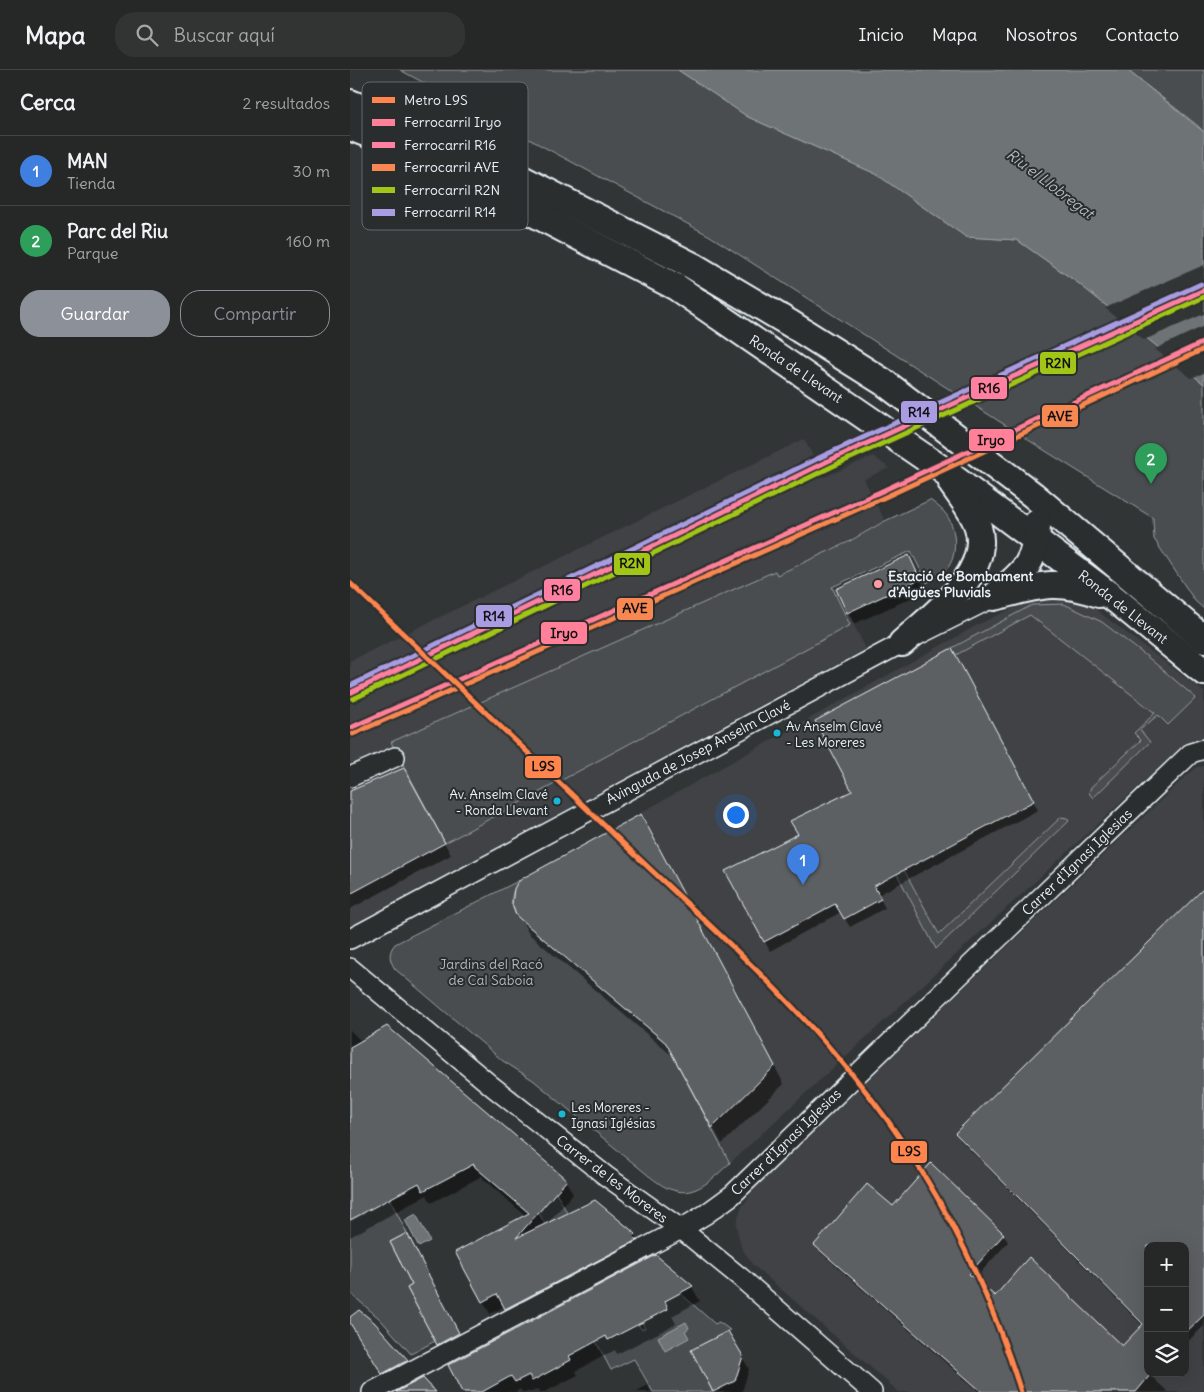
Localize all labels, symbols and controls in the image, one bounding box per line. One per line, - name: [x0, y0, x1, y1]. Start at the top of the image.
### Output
- search box: [115, 12, 465, 57]
- text: Mapa: [25, 20, 85, 50]
- icon: search: [133, 21, 161, 49]
- text: Buscar aquí: [173, 23, 275, 47]
- text: Inicio: [858, 23, 904, 46]
- text: Mapa: [932, 23, 977, 46]
- text: Nosotros: [1005, 23, 1077, 46]
- text: Contacto: [1105, 23, 1179, 46]
- legend: [362, 82, 528, 230]
- text: Cerca: [20, 89, 75, 116]
- text: Metro L9S: [404, 91, 468, 109]
- text: 2 resultados: [242, 93, 330, 113]
- text: Ferrocarril Iryo: [404, 113, 502, 131]
- text: Ferrocarril R16: [404, 136, 496, 154]
- water label: Riu el Llobregat: [1003, 145, 1099, 224]
- text: MAN: [67, 149, 108, 173]
- text: Ferrocarril AVE: [404, 158, 499, 176]
- text: 1: [33, 161, 39, 181]
- text: 30 m: [293, 161, 330, 181]
- text: Tienda: [67, 173, 115, 193]
- text: Ferrocarril R2N: [404, 181, 500, 199]
- text: Ferrocarril R14: [404, 203, 496, 221]
- text: Parc del Riu: [67, 219, 168, 243]
- text: 2: [32, 231, 40, 251]
- text: 160 m: [286, 231, 330, 251]
- text: Parque: [67, 243, 118, 263]
- button: Guardar: [20, 290, 170, 337]
- button: Compartir: [180, 290, 330, 337]
- street label: Ronda de Llevant: [746, 331, 846, 407]
- line badge: R2N: [1039, 351, 1077, 375]
- text: R2N: [1045, 354, 1071, 372]
- line badge: R16: [970, 376, 1008, 400]
- text: R16: [978, 379, 1000, 397]
- line badge: R14: [900, 400, 938, 424]
- text: R14: [908, 403, 930, 421]
- line badge: AVE: [1041, 404, 1079, 428]
- text: AVE: [1047, 407, 1073, 425]
- line badge: Iryo: [968, 428, 1015, 452]
- text: Iryo: [977, 431, 1005, 449]
- pin: 2: [1135, 443, 1167, 484]
- line badge: R2N: [613, 552, 651, 576]
- text: R2N: [619, 554, 645, 572]
- street label: Ronda de Llevant: [1074, 566, 1172, 648]
- place label: Estació de Bombament d'Aigües Pluvials: [888, 567, 1034, 601]
- line badge: R16: [543, 578, 581, 602]
- marker: Estació de Bombament d'Aigües Pluvials: [872, 578, 884, 590]
- text: R16: [551, 581, 573, 599]
- line badge: AVE: [616, 597, 654, 621]
- text: AVE: [622, 599, 648, 617]
- line badge: R14: [475, 604, 513, 628]
- text: R14: [483, 607, 505, 625]
- line badge: Iryo: [540, 621, 588, 645]
- text: Iryo: [550, 624, 578, 642]
- street label: Avinguda de Josep Anselm Clavé: [603, 696, 793, 808]
- place label: Av Anselm Clavé - Les Moreres: [786, 718, 882, 751]
- marker: Av Anselm Clavé - Les Moreres: [772, 728, 782, 738]
- line badge: L9S: [524, 755, 562, 779]
- text: L9S: [531, 757, 555, 775]
- place label: Av. Anselm Clavé - Ronda Llevant: [450, 786, 549, 819]
- marker: Av. Anselm Clavé - Ronda Llevant: [552, 796, 562, 806]
- your location: [723, 802, 749, 828]
- street label: Carrer d'Ignasi Iglesias: [1018, 805, 1136, 919]
- pin: 1: [787, 844, 819, 885]
- park label: Jardins del Racó de Cal Saboia: [439, 955, 543, 989]
- street label: Carrer d'Ignasi Iglesias: [727, 1085, 845, 1199]
- place label: Les Moreres - Ignasi Iglésias: [571, 1099, 655, 1132]
- marker: Les Moreres - Ignasi Iglésias: [557, 1109, 567, 1119]
- street label: Carrer de les Moreres: [553, 1131, 671, 1227]
- line badge: L9S: [890, 1140, 928, 1164]
- text: L9S: [897, 1142, 921, 1160]
- map controls: [1144, 1242, 1189, 1377]
- button: +: [1144, 1242, 1189, 1287]
- button: −: [1144, 1287, 1189, 1332]
- button: layers: [1144, 1332, 1189, 1377]

